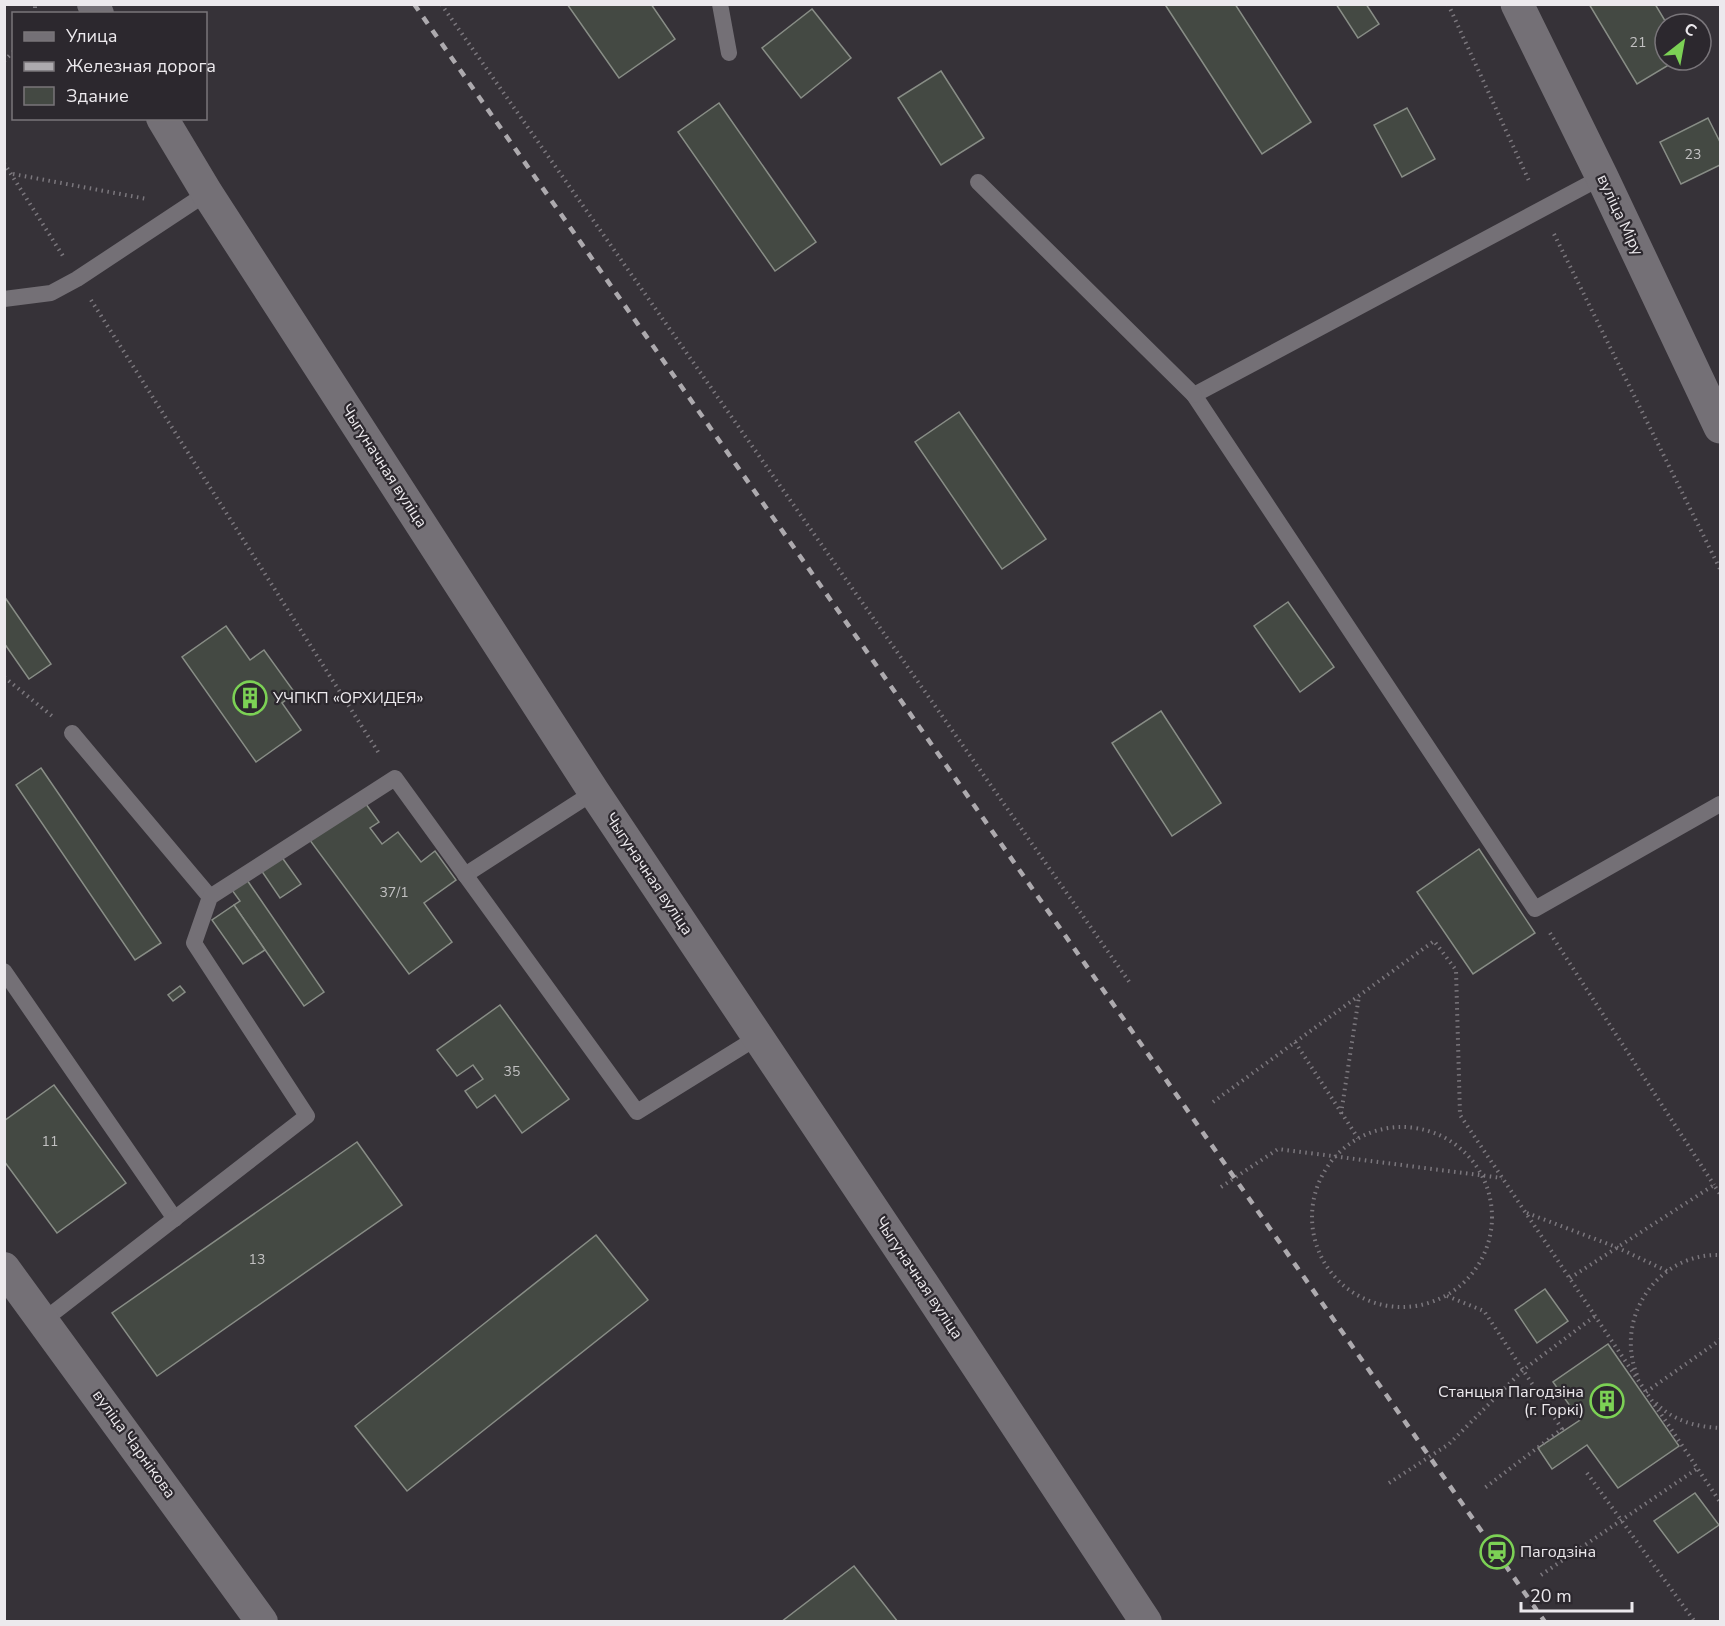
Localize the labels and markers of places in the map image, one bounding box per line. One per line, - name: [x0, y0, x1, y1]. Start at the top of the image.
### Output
- building icon: УЧПКП «ОРХИДЕЯ»: [232, 680, 268, 716]
- place label: УЧПКП «ОРХИДЕЯ»: [272, 687, 423, 709]
- place label: Станцыя Пагодзіна (г. Горкі): [1438, 1381, 1584, 1421]
- building icon: Станцыя Пагодзіна (г. Горкі): [1589, 1383, 1625, 1419]
- station icon: Пагодзіна: [1479, 1534, 1515, 1570]
- place label: Пагодзіна: [1520, 1541, 1596, 1563]

